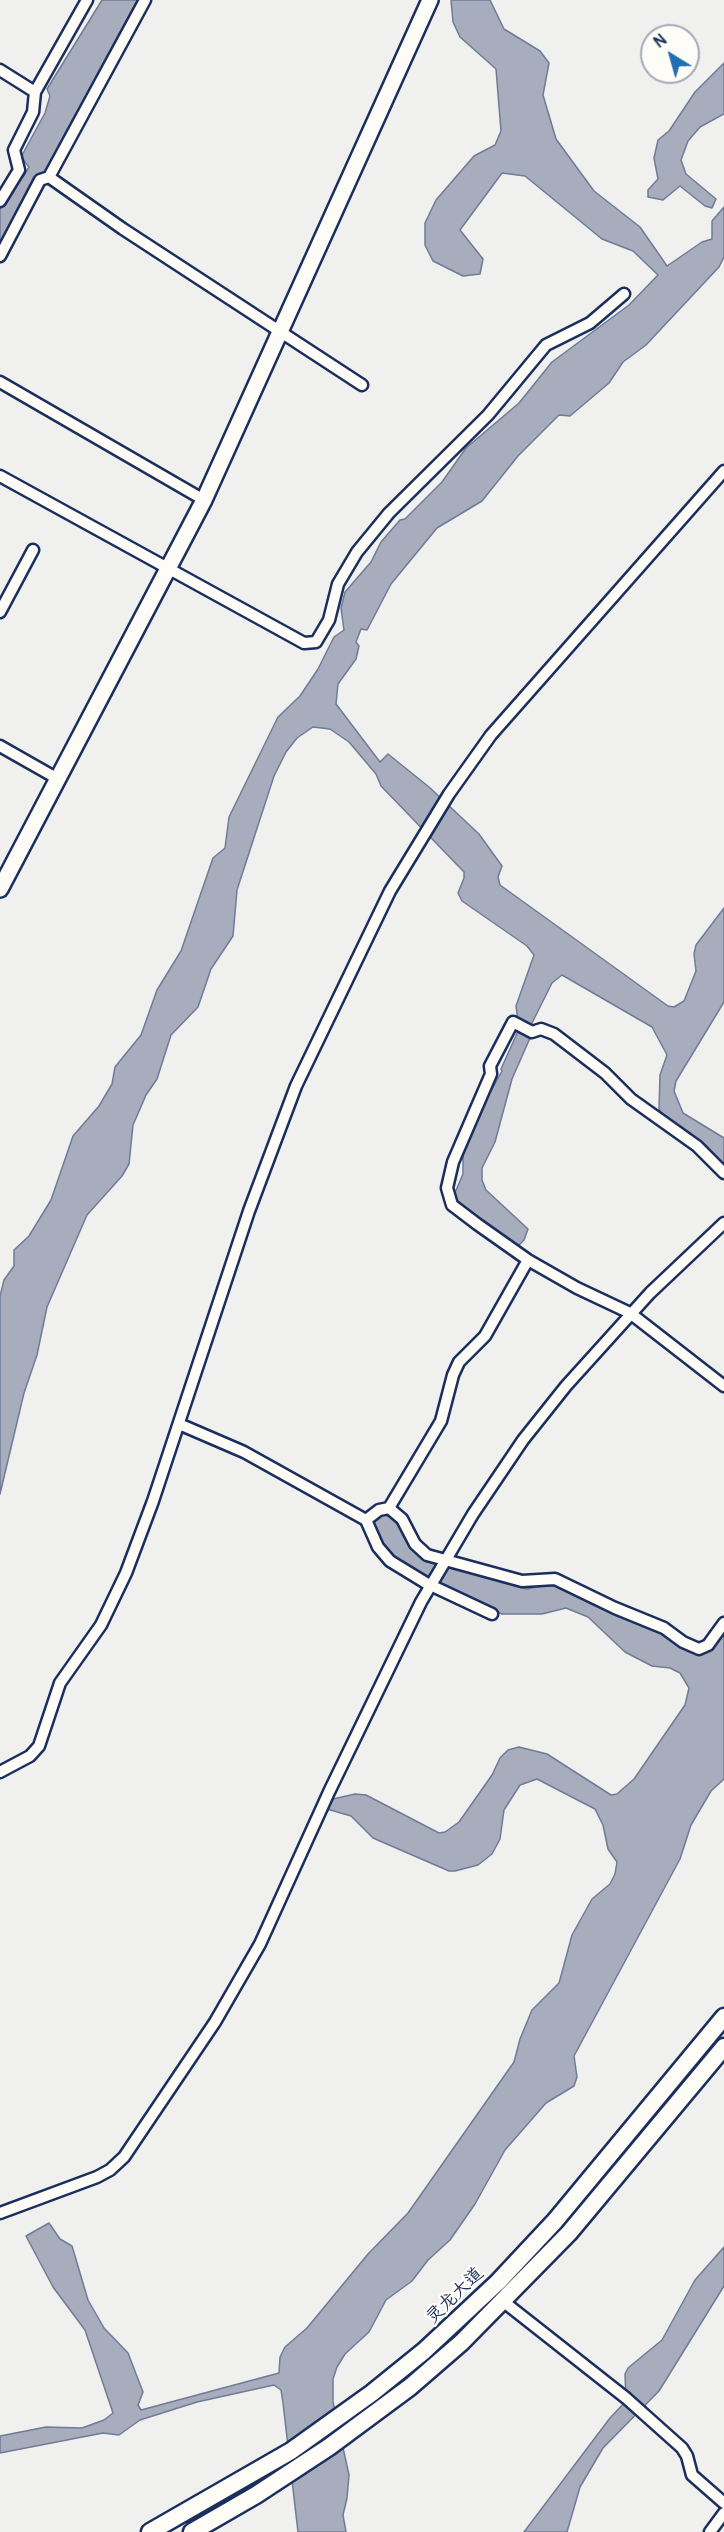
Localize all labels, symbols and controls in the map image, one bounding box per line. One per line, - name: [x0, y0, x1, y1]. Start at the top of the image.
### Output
- north arrow: [640, 24, 700, 84]
- text: N: [650, 30, 671, 52]
- street label: 灵龙大道: [422, 2263, 488, 2329]

